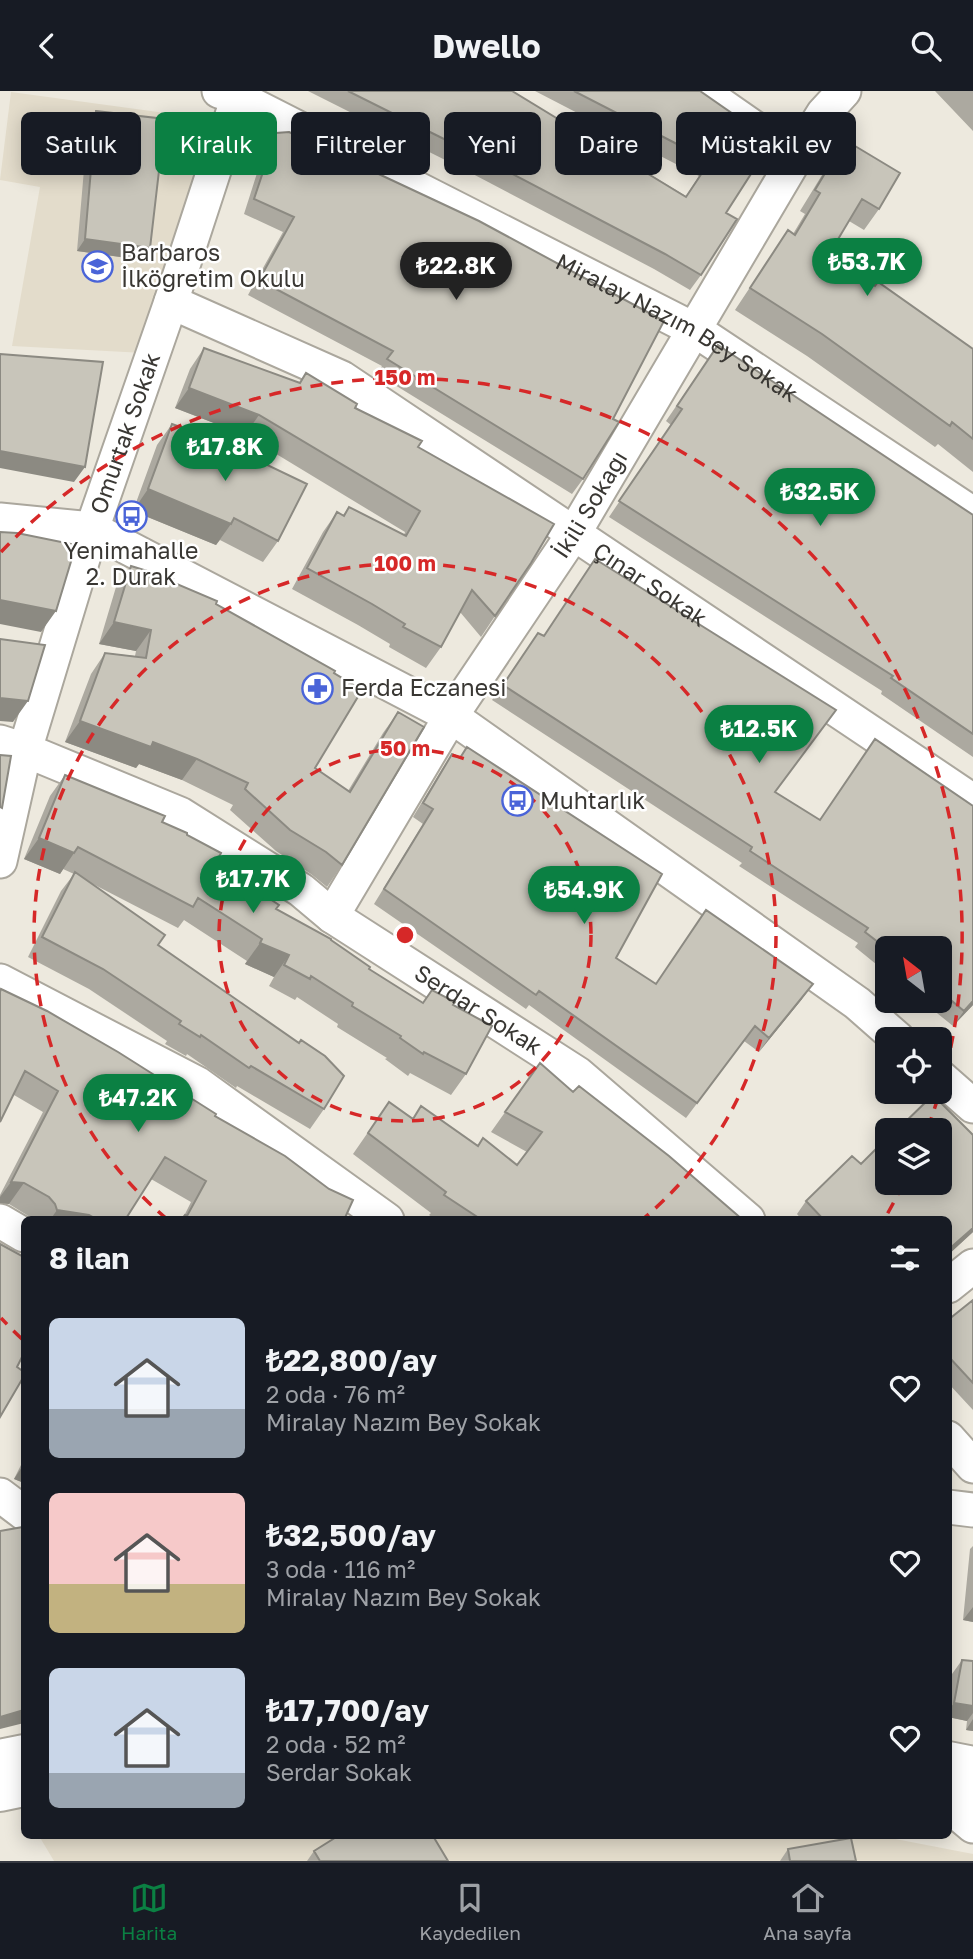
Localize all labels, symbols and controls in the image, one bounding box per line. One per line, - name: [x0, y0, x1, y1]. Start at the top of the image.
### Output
- icon: back: [28, 27, 66, 65]
- text: Dwello: [432, 27, 541, 65]
- icon: search: [907, 27, 945, 65]
- chip: Satılık: [21, 112, 141, 175]
- chip: Kiralık: [155, 112, 277, 175]
- chip: Filtreler: [291, 112, 430, 175]
- chip: Yeni: [444, 112, 541, 175]
- chip: Daire: [555, 112, 662, 175]
- chip: Müstakil ev: [676, 112, 856, 175]
- place label: Barbaros İlköğretim Okulu: [121, 238, 305, 292]
- pin: ₺53.7K: [810, 239, 924, 298]
- pin: ₺22.8K: [399, 243, 513, 302]
- street label: Miralay Nazım Bey Sokak: [552, 247, 804, 407]
- text: ₺53.7K: [828, 247, 906, 275]
- school or university icon: Barbaros İlköğretim Okulu: [81, 249, 115, 283]
- text: ₺22.8K: [416, 251, 496, 279]
- street label: Omurtak Sokak: [83, 349, 165, 517]
- text: 150 m: [375, 364, 435, 390]
- pin: ₺17.8K: [168, 423, 282, 483]
- text: ₺17.8K: [187, 432, 263, 460]
- street label: İkili Sokağı: [546, 445, 632, 563]
- pin: ₺32.5K: [763, 469, 877, 528]
- text: ₺32.5K: [780, 477, 860, 505]
- bus stop icon: Yenimahalle 2. Durak: [114, 500, 148, 534]
- place label: Yenimahalle 2. Durak: [64, 536, 198, 590]
- street label: Çınar Sokak: [588, 536, 713, 632]
- text: 100 m: [374, 550, 436, 576]
- pharmacy icon: Ferda Eczanesi: [301, 671, 335, 705]
- place label: Ferda Eczanesi: [341, 673, 506, 701]
- pin: ₺12.5K: [702, 705, 816, 765]
- text: ₺12.5K: [720, 714, 798, 742]
- text: 50 m: [380, 735, 430, 761]
- bus stop icon: Muhtarlık: [500, 784, 534, 818]
- place label: Muhtarlık: [540, 786, 645, 814]
- pin: ₺17.7K: [196, 855, 310, 915]
- text: ₺17.7K: [216, 864, 290, 892]
- pin: ₺54.9K: [527, 867, 641, 926]
- text: ₺54.9K: [544, 875, 624, 903]
- centre of rings: [393, 923, 417, 947]
- north arrow: [875, 936, 952, 1013]
- map controls: [875, 936, 952, 1195]
- street label: Serdar Sokak: [410, 958, 548, 1060]
- button: locate: [875, 1027, 952, 1104]
- pin: ₺47.2K: [81, 1075, 195, 1134]
- text: ₺47.2K: [99, 1083, 177, 1111]
- button: layers: [875, 1118, 952, 1195]
- icon: filters: [886, 1239, 924, 1277]
- text: 8 ilan: [49, 1240, 130, 1276]
- text: ₺22,800/ay: [266, 1342, 437, 1378]
- icon: home: [105, 1346, 189, 1430]
- icon: heart: [886, 1369, 924, 1407]
- text: 2 oda · 76 m²: [266, 1380, 405, 1408]
- text: Miralay Nazım Bey Sokak: [266, 1408, 541, 1436]
- text: ₺32,500/ay: [266, 1517, 436, 1553]
- icon: home: [105, 1521, 189, 1605]
- icon: heart: [886, 1544, 924, 1582]
- text: 3 oda · 116 m²: [266, 1555, 415, 1583]
- text: Miralay Nazım Bey Sokak: [266, 1583, 541, 1611]
- text: ₺17,700/ay: [266, 1692, 429, 1728]
- icon: home: [105, 1696, 189, 1780]
- icon: heart: [886, 1719, 924, 1757]
- text: 2 oda · 52 m²: [266, 1730, 406, 1758]
- text: Serdar Sokak: [266, 1758, 412, 1786]
- tab: Harita: [121, 1879, 177, 1944]
- tab: Kaydedilen: [419, 1879, 521, 1944]
- tab: Ana sayfa: [763, 1879, 852, 1944]

